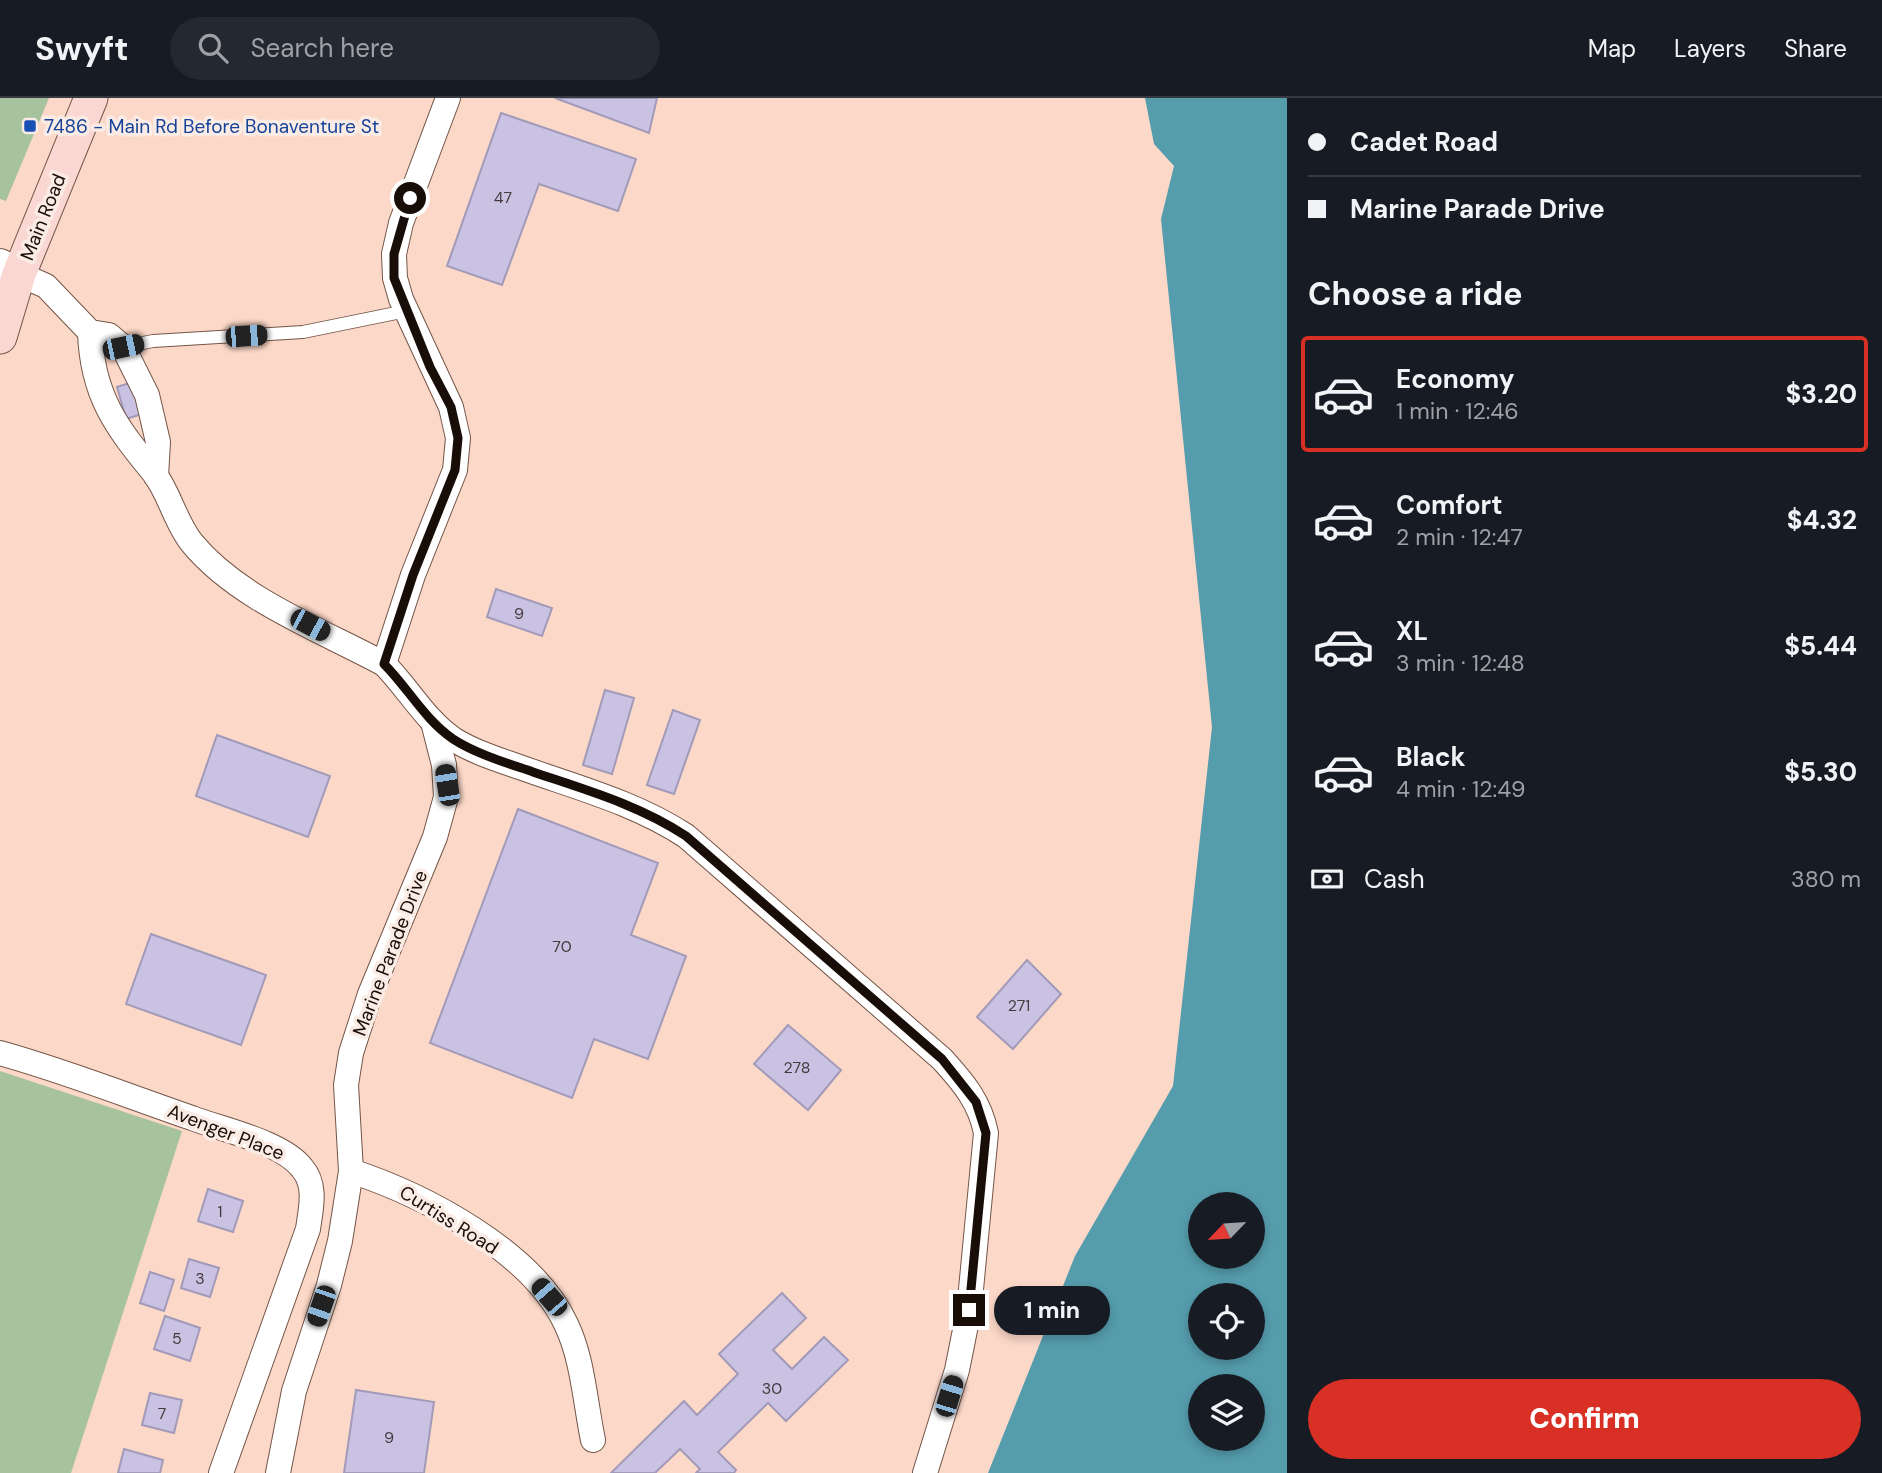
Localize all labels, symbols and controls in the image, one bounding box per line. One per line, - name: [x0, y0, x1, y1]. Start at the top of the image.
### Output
- search box: [170, 17, 660, 80]
- text: Swyft: [35, 27, 128, 70]
- icon: search: [194, 29, 232, 67]
- text: Search here: [250, 31, 394, 65]
- text: Map: [1588, 33, 1636, 64]
- text: Layers: [1674, 33, 1746, 64]
- text: Share: [1784, 33, 1847, 64]
- place label: 7486 - Main Rd Before Bonaventure St: [44, 114, 379, 139]
- marker: 7486 - Main Rd Before Bonaventure St: [22, 118, 38, 134]
- text: Cadet Road: [1350, 125, 1498, 159]
- street label: Main Road: [14, 170, 72, 264]
- route start: [394, 182, 426, 214]
- house number: 47: [494, 187, 512, 208]
- text: Marine Parade Drive: [1350, 192, 1605, 226]
- text: Choose a ride: [1308, 273, 1523, 315]
- car: [225, 324, 268, 348]
- car: [101, 332, 146, 362]
- text: Economy: [1396, 362, 1514, 396]
- icon: car: [1312, 363, 1375, 426]
- text: $3.20: [1786, 377, 1857, 411]
- text: 1 min · 12:46: [1396, 396, 1519, 426]
- text: Comfort: [1396, 488, 1502, 522]
- icon: car: [1312, 489, 1375, 552]
- text: $4.32: [1787, 503, 1857, 537]
- text: 2 min · 12:47: [1396, 522, 1523, 552]
- house number: 9: [514, 603, 524, 624]
- car: [287, 606, 334, 644]
- text: XL: [1396, 614, 1428, 648]
- icon: car: [1312, 615, 1375, 678]
- text: $5.44: [1784, 629, 1857, 663]
- text: 3 min · 12:48: [1396, 648, 1525, 678]
- text: Black: [1396, 740, 1466, 774]
- icon: car: [1312, 741, 1375, 804]
- text: $5.30: [1784, 755, 1857, 789]
- car: [434, 763, 461, 807]
- text: 4 min · 12:49: [1396, 774, 1526, 804]
- icon: cash: [1308, 860, 1346, 898]
- text: Cash: [1364, 862, 1425, 896]
- text: 380 m: [1791, 864, 1861, 894]
- street label: Marine Parade Drive: [347, 867, 433, 1039]
- house number: 70: [552, 936, 572, 957]
- house number: 271: [1008, 995, 1030, 1016]
- house number: 278: [784, 1057, 810, 1078]
- street label: Avenger Place: [164, 1098, 288, 1166]
- street label: Curtiss Road: [395, 1180, 503, 1260]
- north arrow: [1188, 1192, 1265, 1269]
- map controls: [1188, 1192, 1265, 1451]
- house number: 1: [218, 1201, 223, 1222]
- house number: 3: [195, 1268, 205, 1289]
- car: [528, 1274, 571, 1320]
- car: [305, 1283, 338, 1329]
- button: locate: [1188, 1283, 1265, 1360]
- callout: 1 min: [993, 1286, 1109, 1334]
- route end: [953, 1294, 985, 1326]
- text: 1 min: [1024, 1295, 1080, 1325]
- house number: 5: [172, 1328, 182, 1349]
- car: [933, 1373, 966, 1419]
- button: layers: [1188, 1374, 1265, 1451]
- house number: 30: [762, 1378, 782, 1399]
- button: Confirm: [1308, 1379, 1861, 1459]
- house number: 7: [158, 1403, 166, 1424]
- house number: 9: [384, 1427, 394, 1448]

